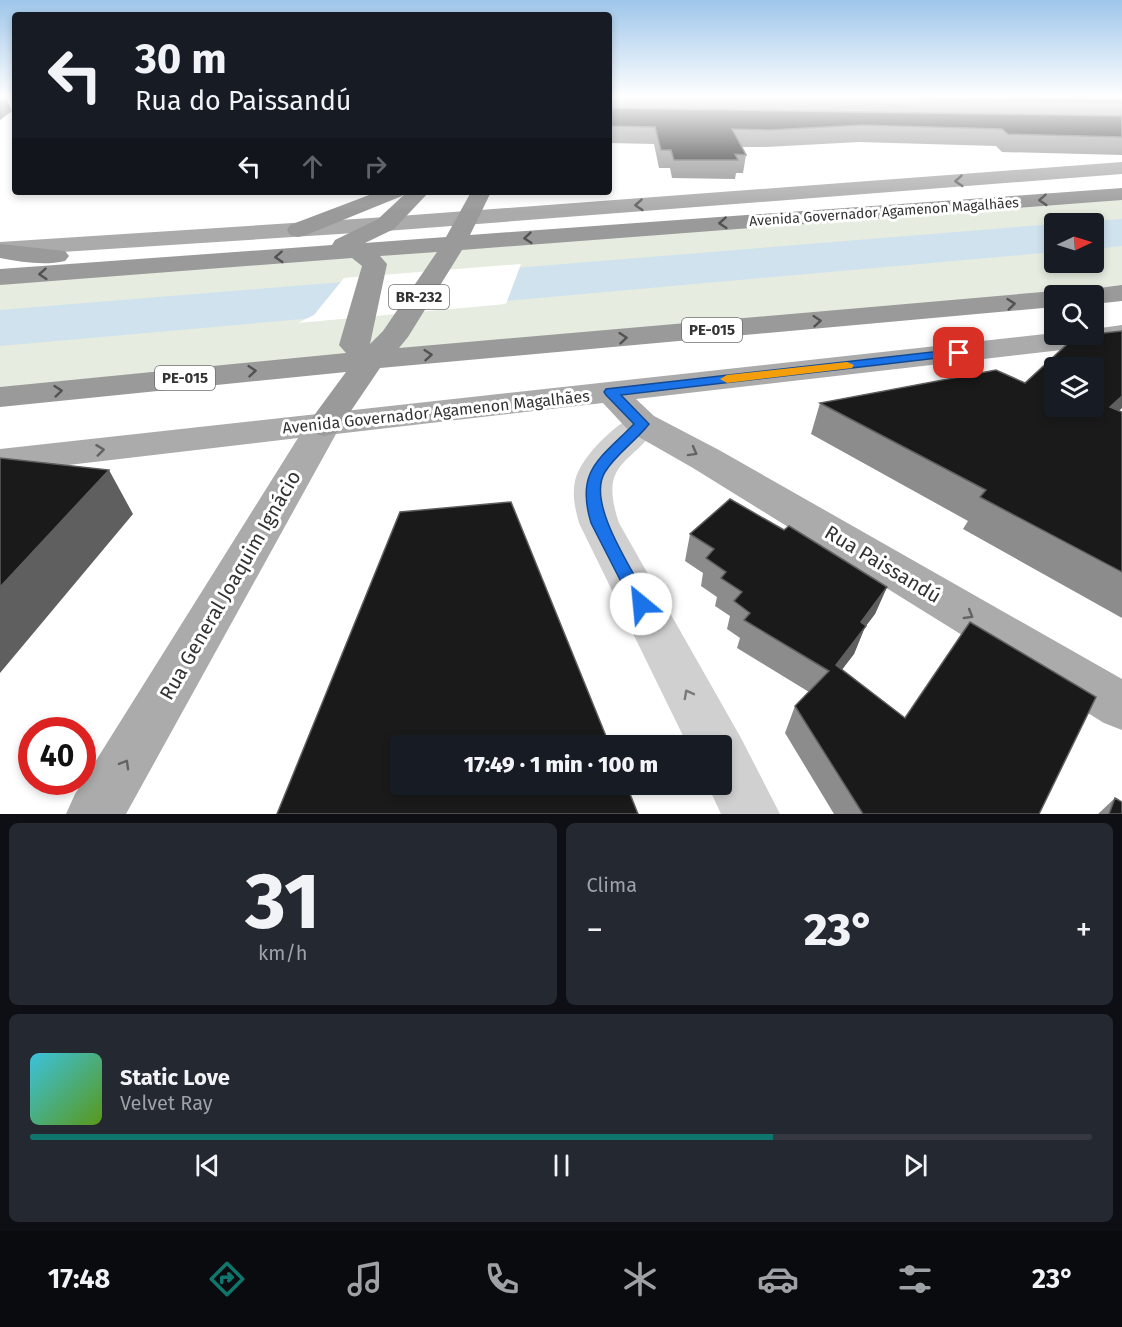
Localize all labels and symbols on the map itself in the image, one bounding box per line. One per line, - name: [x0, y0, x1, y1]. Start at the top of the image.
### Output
- one-way arrow: [954, 174, 963, 187]
- one-way arrow: [1038, 193, 1047, 206]
- street label: Avenida Governador Agamenon Magalhães: [749, 194, 1020, 230]
- one-way arrow: [634, 198, 643, 211]
- north arrow: [1044, 213, 1104, 273]
- one-way arrow: [718, 217, 727, 230]
- one-way arrow: [524, 231, 533, 244]
- one-way arrow: [275, 250, 284, 263]
- one-way arrow: [38, 267, 47, 280]
- road number: BR-232: [389, 285, 449, 309]
- one-way arrow: [1007, 298, 1016, 311]
- one-way arrow: [812, 315, 822, 328]
- road number: PE-015: [682, 318, 742, 342]
- pin: [933, 327, 984, 378]
- one-way arrow: [618, 332, 627, 345]
- one-way arrow: [424, 349, 433, 362]
- one-way arrow: [248, 365, 257, 378]
- road number: PE-015: [155, 366, 215, 390]
- one-way arrow: [54, 385, 63, 398]
- street label: Avenida Governador Agamenon Magalhães: [281, 386, 591, 438]
- one-way arrow: [95, 444, 104, 456]
- one-way arrow: [687, 445, 697, 456]
- street label: Rua General Joaquim Ignácio: [154, 466, 306, 704]
- street label: Rua Paissandú: [820, 520, 946, 608]
- position arrow: [609, 572, 673, 636]
- one-way arrow: [963, 608, 973, 620]
- one-way arrow: [684, 689, 696, 700]
- speed limit sign: 40: [18, 717, 96, 795]
- one-way arrow: [117, 760, 129, 770]

